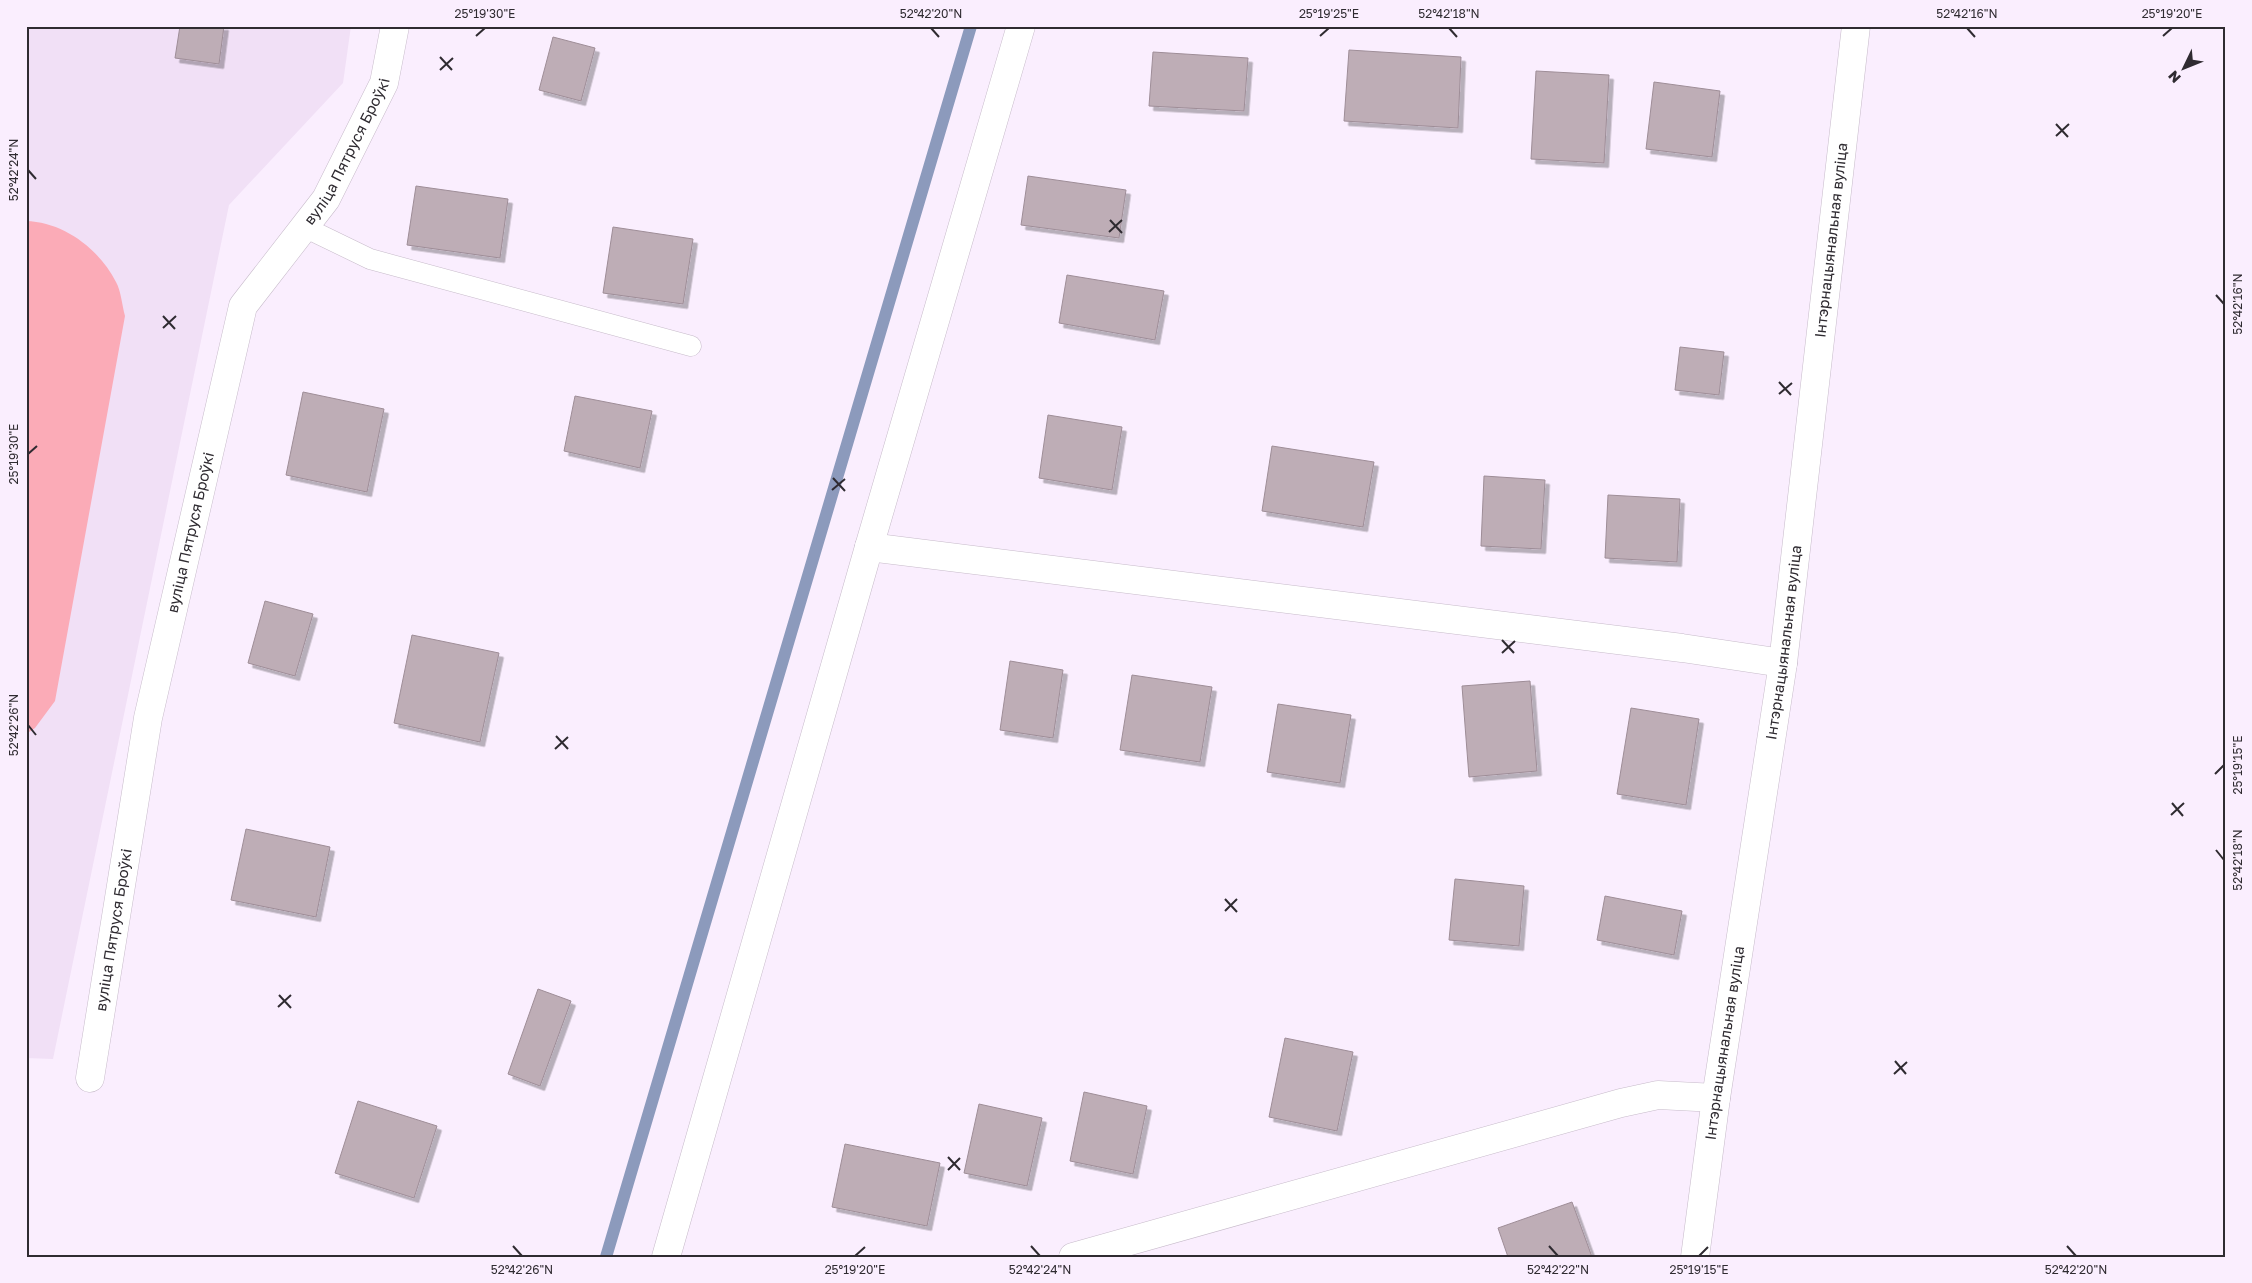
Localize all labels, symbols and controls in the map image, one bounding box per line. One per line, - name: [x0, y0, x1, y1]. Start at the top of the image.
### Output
- text: 25°19'30"E: [455, 6, 515, 21]
- text: 52°42'20"N: [900, 6, 962, 21]
- text: 25°19'25"E: [1299, 6, 1359, 21]
- text: 52°42'18"N: [1418, 6, 1480, 21]
- text: 52°42'16"N: [1936, 6, 1998, 21]
- text: 25°19'20"E: [2142, 6, 2202, 21]
- north arrow: [2160, 42, 2210, 92]
- text: N: [2164, 68, 2184, 87]
- street label: вуліца Пятруся Броўкі: [300, 76, 393, 228]
- text: 52°42'24"N: [6, 139, 21, 201]
- street label: Інтэрнацыянальная вуліца: [1810, 142, 1851, 339]
- text: 52°42'16"N: [2230, 273, 2245, 335]
- text: 25°19'30"E: [6, 424, 21, 484]
- street label: вуліца Пятруся Броўкі: [163, 450, 217, 614]
- street label: Інтэрнацыянальная вуліца: [1761, 544, 1804, 741]
- text: 52°42'26"N: [6, 694, 21, 756]
- text: 25°19'15"E: [2230, 735, 2245, 795]
- text: 52°42'18"N: [2230, 829, 2245, 891]
- street label: вуліца Пятруся Броўкі: [91, 847, 135, 1012]
- street label: Інтэрнацыянальная вуліца: [1701, 945, 1747, 1141]
- text: 52°42'26"N: [491, 1262, 553, 1277]
- text: 25°19'20"E: [825, 1262, 885, 1277]
- text: 52°42'24"N: [1009, 1262, 1071, 1277]
- text: 52°42'22"N: [1527, 1262, 1589, 1277]
- text: 25°19'15"E: [1669, 1262, 1729, 1277]
- text: 52°42'20"N: [2045, 1262, 2107, 1277]

